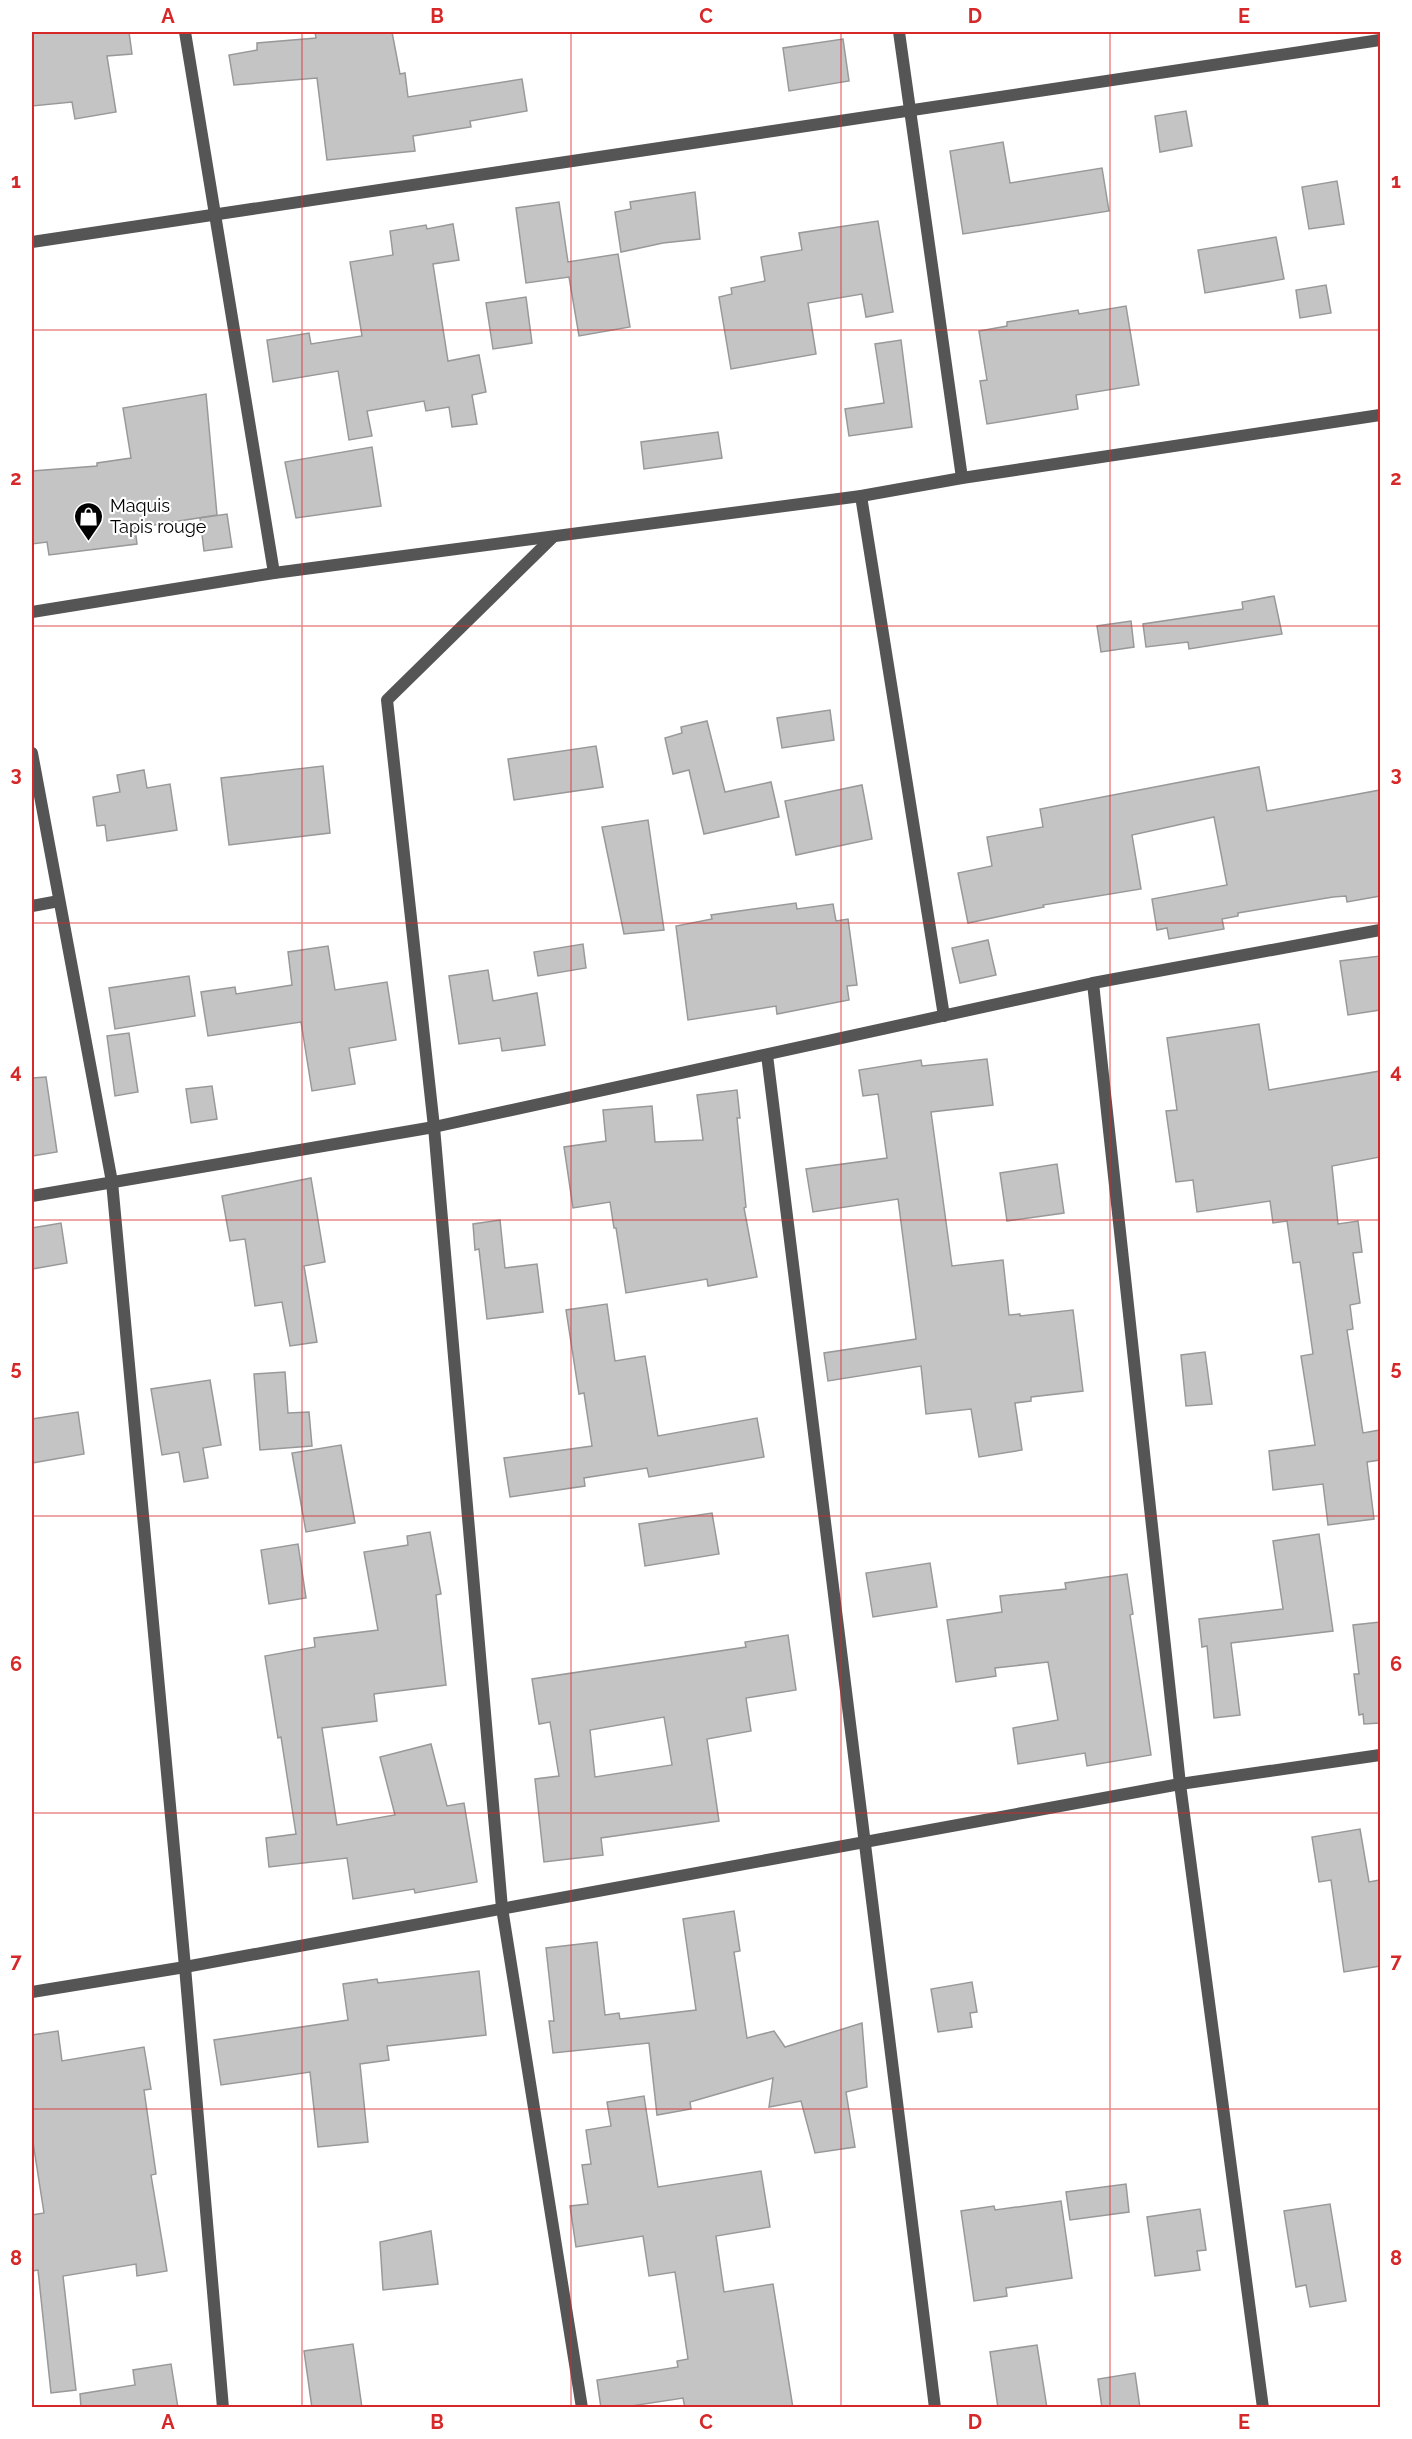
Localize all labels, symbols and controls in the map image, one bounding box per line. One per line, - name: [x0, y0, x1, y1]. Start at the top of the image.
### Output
- text: A: [161, 4, 175, 28]
- text: B: [430, 4, 444, 28]
- text: C: [699, 4, 713, 28]
- text: D: [968, 4, 982, 28]
- text: E: [1238, 4, 1250, 28]
- text: 1: [11, 169, 21, 193]
- text: 1: [1391, 169, 1401, 193]
- text: 2: [10, 466, 22, 490]
- text: 2: [1390, 466, 1402, 490]
- place label: Maquis Tapis rouge: [110, 495, 207, 537]
- shop icon: Maquis Tapis rouge: [73, 500, 105, 542]
- text: 3: [10, 762, 22, 786]
- text: 3: [1390, 762, 1402, 786]
- text: 4: [10, 1059, 22, 1083]
- text: 4: [1390, 1059, 1402, 1083]
- text: 5: [10, 1356, 22, 1380]
- text: 5: [1390, 1356, 1402, 1380]
- text: 6: [10, 1652, 22, 1676]
- text: 6: [1390, 1652, 1402, 1676]
- text: 7: [10, 1949, 22, 1973]
- text: 7: [1390, 1949, 1402, 1973]
- text: 8: [10, 2246, 22, 2270]
- text: 8: [1390, 2246, 1402, 2270]
- text: A: [161, 2410, 175, 2434]
- text: B: [430, 2410, 444, 2434]
- text: C: [699, 2410, 713, 2434]
- text: D: [968, 2410, 982, 2434]
- text: E: [1238, 2410, 1250, 2434]

